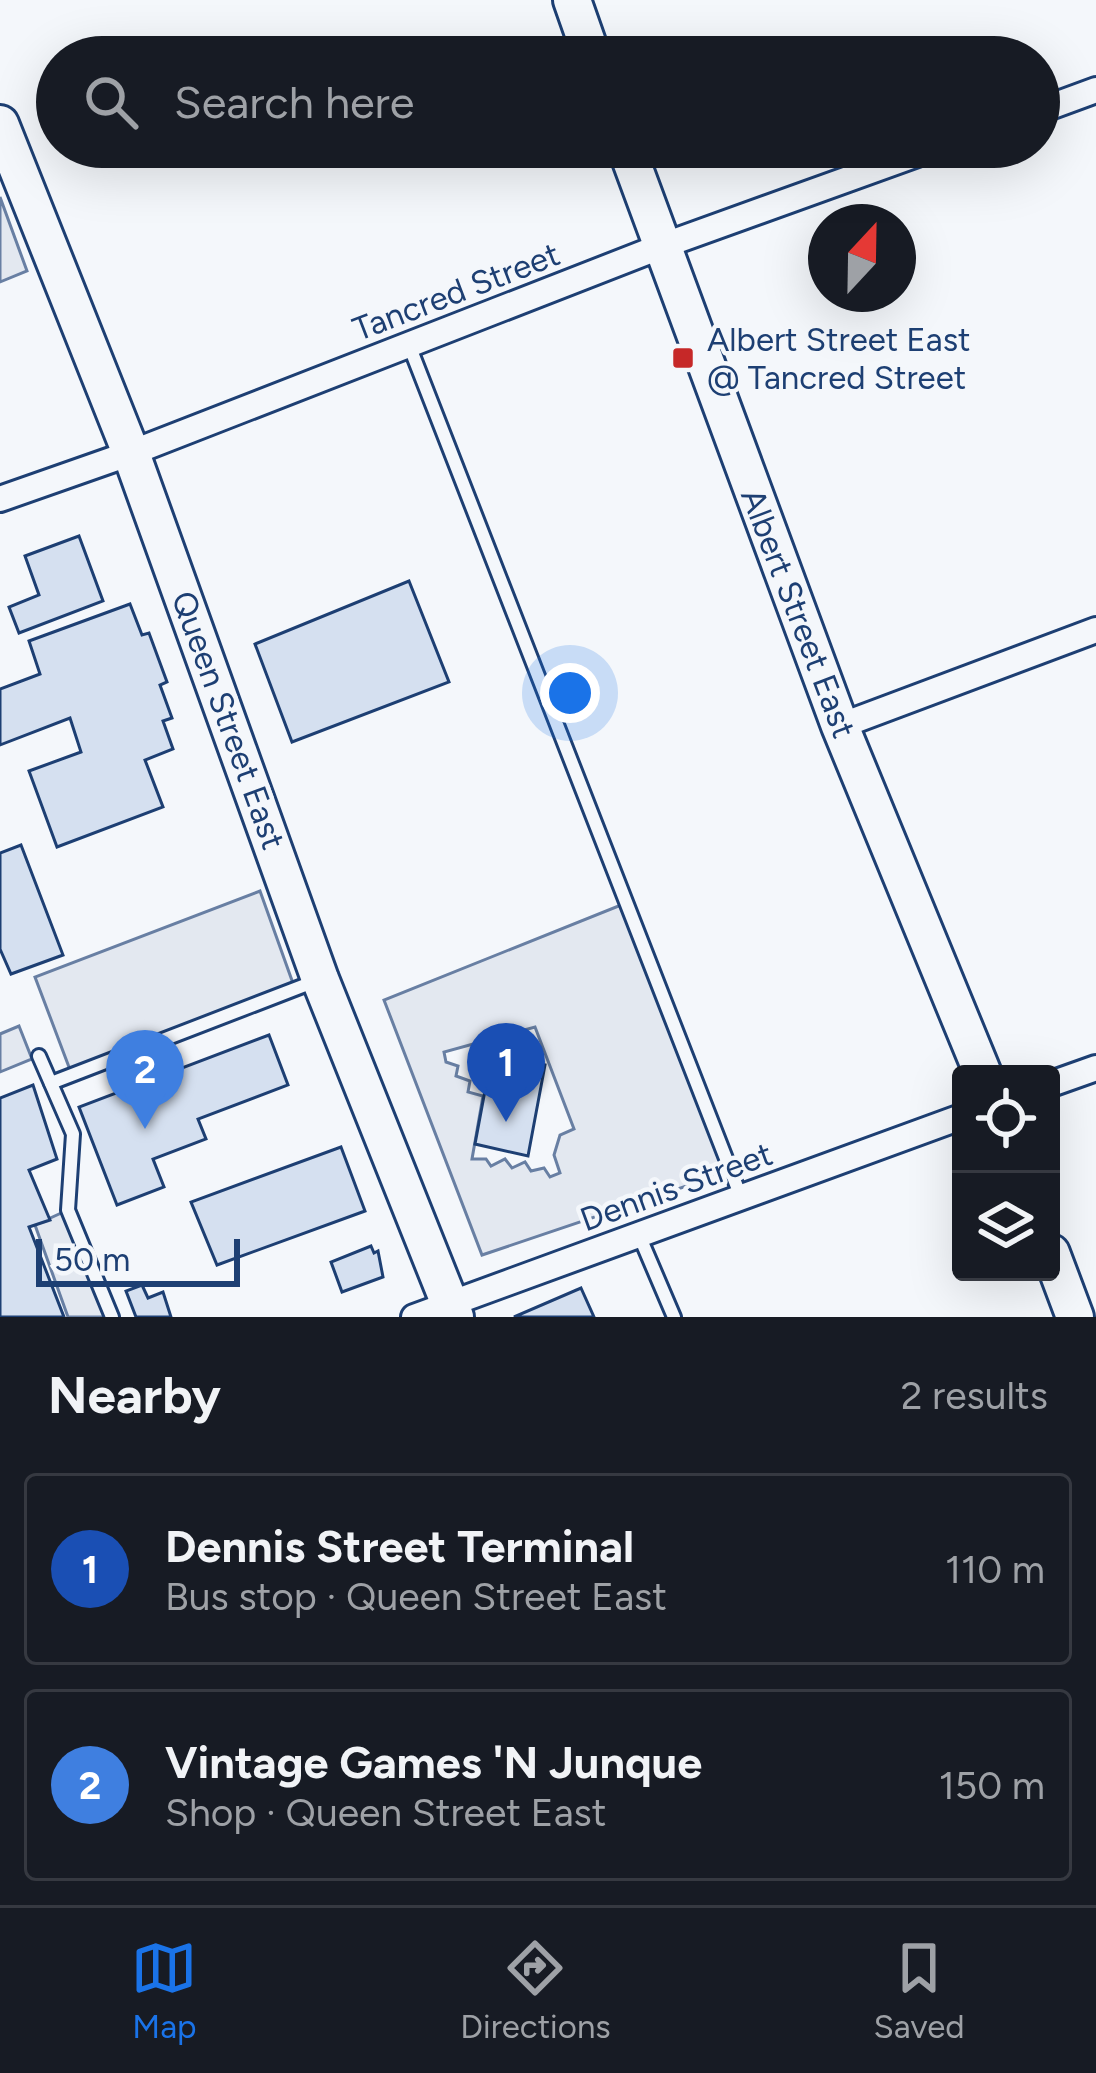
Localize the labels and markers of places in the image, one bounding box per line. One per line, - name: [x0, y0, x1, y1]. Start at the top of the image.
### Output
- place label: Albert Street East @ Tancred Street: [707, 320, 971, 397]
- marker: Albert Street East @ Tancred Street: [670, 345, 696, 371]
- pin: 1: [467, 1023, 545, 1122]
- pin: 2: [106, 1030, 184, 1129]

